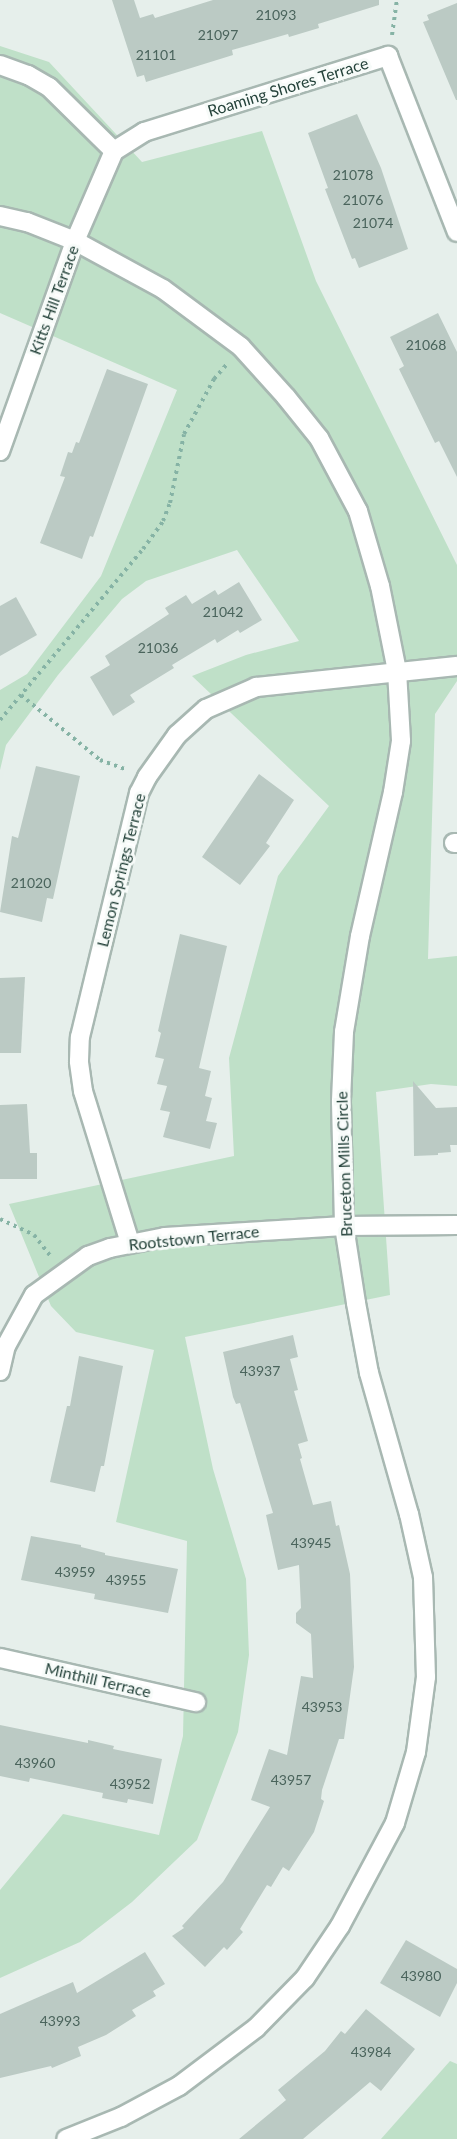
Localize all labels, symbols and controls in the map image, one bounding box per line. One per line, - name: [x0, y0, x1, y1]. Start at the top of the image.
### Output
- house number: 21093: [256, 7, 296, 23]
- house number: 21097: [198, 27, 238, 43]
- house number: 21101: [136, 47, 176, 63]
- street label: Roaming Shores Terrace: [205, 53, 371, 121]
- house number: 21078: [333, 167, 373, 183]
- house number: 21076: [343, 192, 383, 208]
- house number: 21074: [353, 215, 393, 231]
- street label: Kitts Hill Terrace: [25, 243, 83, 357]
- house number: 21068: [406, 337, 446, 353]
- house number: 21042: [203, 604, 243, 620]
- house number: 21036: [138, 640, 178, 656]
- street label: Lemon Springs Terrace: [93, 791, 149, 949]
- house number: 21020: [11, 875, 51, 891]
- street label: Bruceton Mills Circle: [332, 1091, 356, 1237]
- street label: Rootstown Terrace: [127, 1222, 261, 1254]
- house number: 43937: [240, 1363, 280, 1379]
- house number: 43945: [291, 1535, 331, 1551]
- house number: 43959: [55, 1564, 95, 1580]
- house number: 43955: [106, 1572, 146, 1588]
- street label: Minthill Terrace: [43, 1658, 153, 1702]
- house number: 43953: [302, 1699, 342, 1715]
- house number: 43960: [15, 1755, 55, 1771]
- house number: 43957: [271, 1772, 311, 1788]
- house number: 43952: [110, 1776, 150, 1792]
- house number: 43980: [401, 1968, 441, 1984]
- house number: 43993: [40, 2013, 80, 2029]
- house number: 43984: [351, 2044, 391, 2060]

